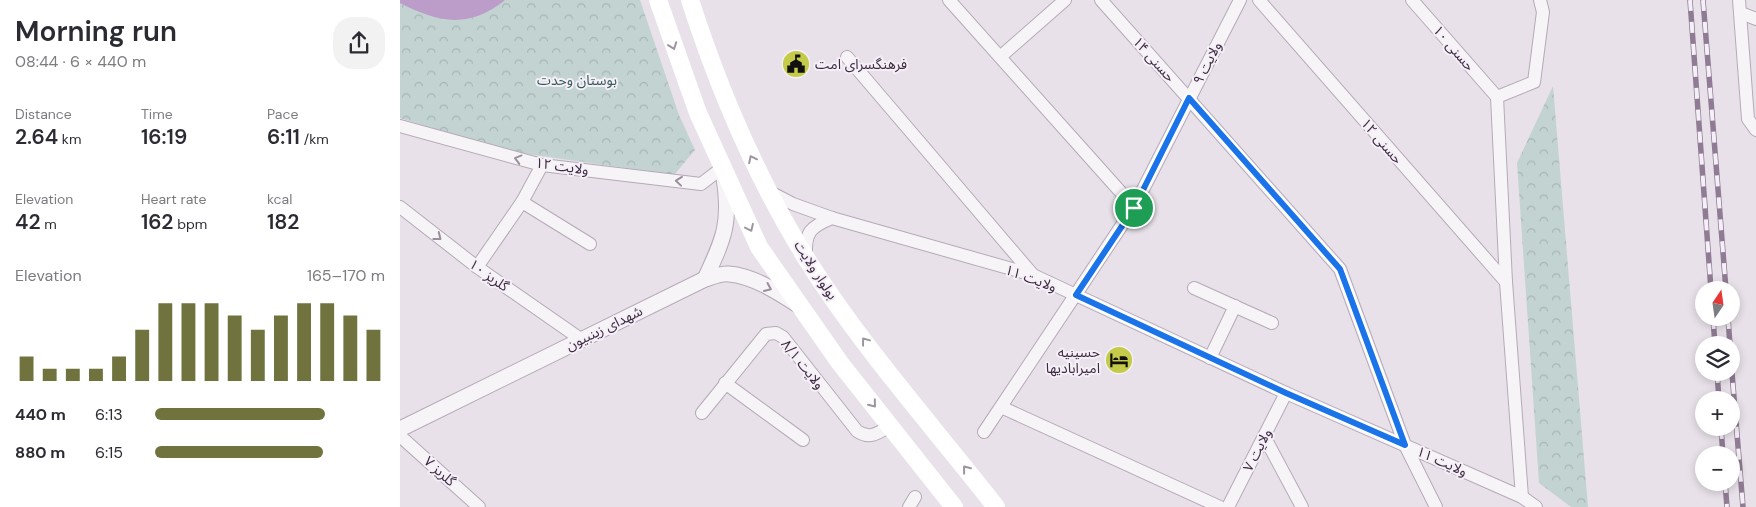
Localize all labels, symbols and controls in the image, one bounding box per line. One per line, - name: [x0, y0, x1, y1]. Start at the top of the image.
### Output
- text: Morning run: [15, 13, 177, 50]
- button: share: [333, 17, 385, 69]
- street label: حسنی ۱۰: [1429, 21, 1479, 75]
- street label: حسنی ۱۴: [1129, 33, 1179, 85]
- street label: ولایت ۹: [1189, 39, 1225, 87]
- one-way arrow: [667, 42, 677, 50]
- public building icon: فرهنگسرای امت: [781, 49, 811, 79]
- text: 08:44 · 6 × 440 m: [15, 51, 146, 72]
- place label: فرهنگسرای امت: [815, 55, 907, 73]
- park label: بوستان وحدت: [537, 71, 617, 89]
- text: Distance: [15, 105, 72, 123]
- text: Time: [141, 105, 173, 123]
- text: Pace: [267, 105, 298, 123]
- street label: حسنی ۱۲: [1357, 114, 1407, 168]
- text: 2.64: [15, 123, 58, 151]
- text: 16:19: [141, 123, 187, 151]
- text: 6:11: [267, 123, 300, 151]
- text: km: [58, 130, 81, 148]
- text: /km: [300, 130, 329, 148]
- street label: ولایت ۱۲: [534, 153, 590, 179]
- one-way arrow: [514, 154, 522, 164]
- one-way arrow: [748, 155, 758, 164]
- one-way arrow: [674, 176, 682, 187]
- pin: [1113, 187, 1155, 229]
- text: Elevation: [15, 190, 73, 208]
- text: Heart rate: [141, 190, 206, 208]
- text: kcal: [267, 190, 292, 208]
- icon: arrive: [1120, 194, 1148, 222]
- text: 42: [15, 208, 41, 236]
- text: 162: [141, 208, 173, 236]
- text: 182: [267, 208, 299, 236]
- text: m: [41, 215, 57, 233]
- text: bpm: [173, 215, 207, 233]
- one-way arrow: [744, 223, 755, 232]
- one-way arrow: [432, 231, 442, 240]
- street label: بولوار ولایت: [790, 237, 842, 303]
- street label: گلریز ۱۰: [466, 255, 513, 295]
- street label: ولایت ۱۱: [1003, 260, 1059, 296]
- text: Elevation: [15, 265, 82, 286]
- text: 165–170 m: [307, 265, 385, 286]
- one-way arrow: [763, 281, 772, 292]
- north arrow: [1695, 281, 1740, 326]
- map controls: [1695, 281, 1740, 491]
- street label: شهدای زینبیون: [563, 302, 645, 354]
- street label: ولایت ۸/۱: [777, 335, 829, 393]
- button: layers: [1695, 336, 1740, 381]
- one-way arrow: [862, 337, 871, 347]
- place label: حسینیه امیرابادیها: [1046, 343, 1100, 377]
- hotel icon: حسینیه امیرابادیها: [1104, 345, 1134, 375]
- button: +: [1695, 391, 1740, 436]
- one-way arrow: [867, 398, 875, 407]
- text: 440 m: [15, 404, 66, 425]
- text: 6:13: [95, 404, 123, 425]
- street label: ولایت ۷: [1239, 426, 1275, 474]
- text: 880 m: [15, 442, 65, 463]
- text: 6:15: [95, 442, 123, 463]
- street label: ولایت ۱۱: [1414, 442, 1470, 480]
- button: −: [1695, 446, 1740, 491]
- street label: گلریز ۷: [420, 452, 460, 490]
- one-way arrow: [963, 465, 972, 474]

